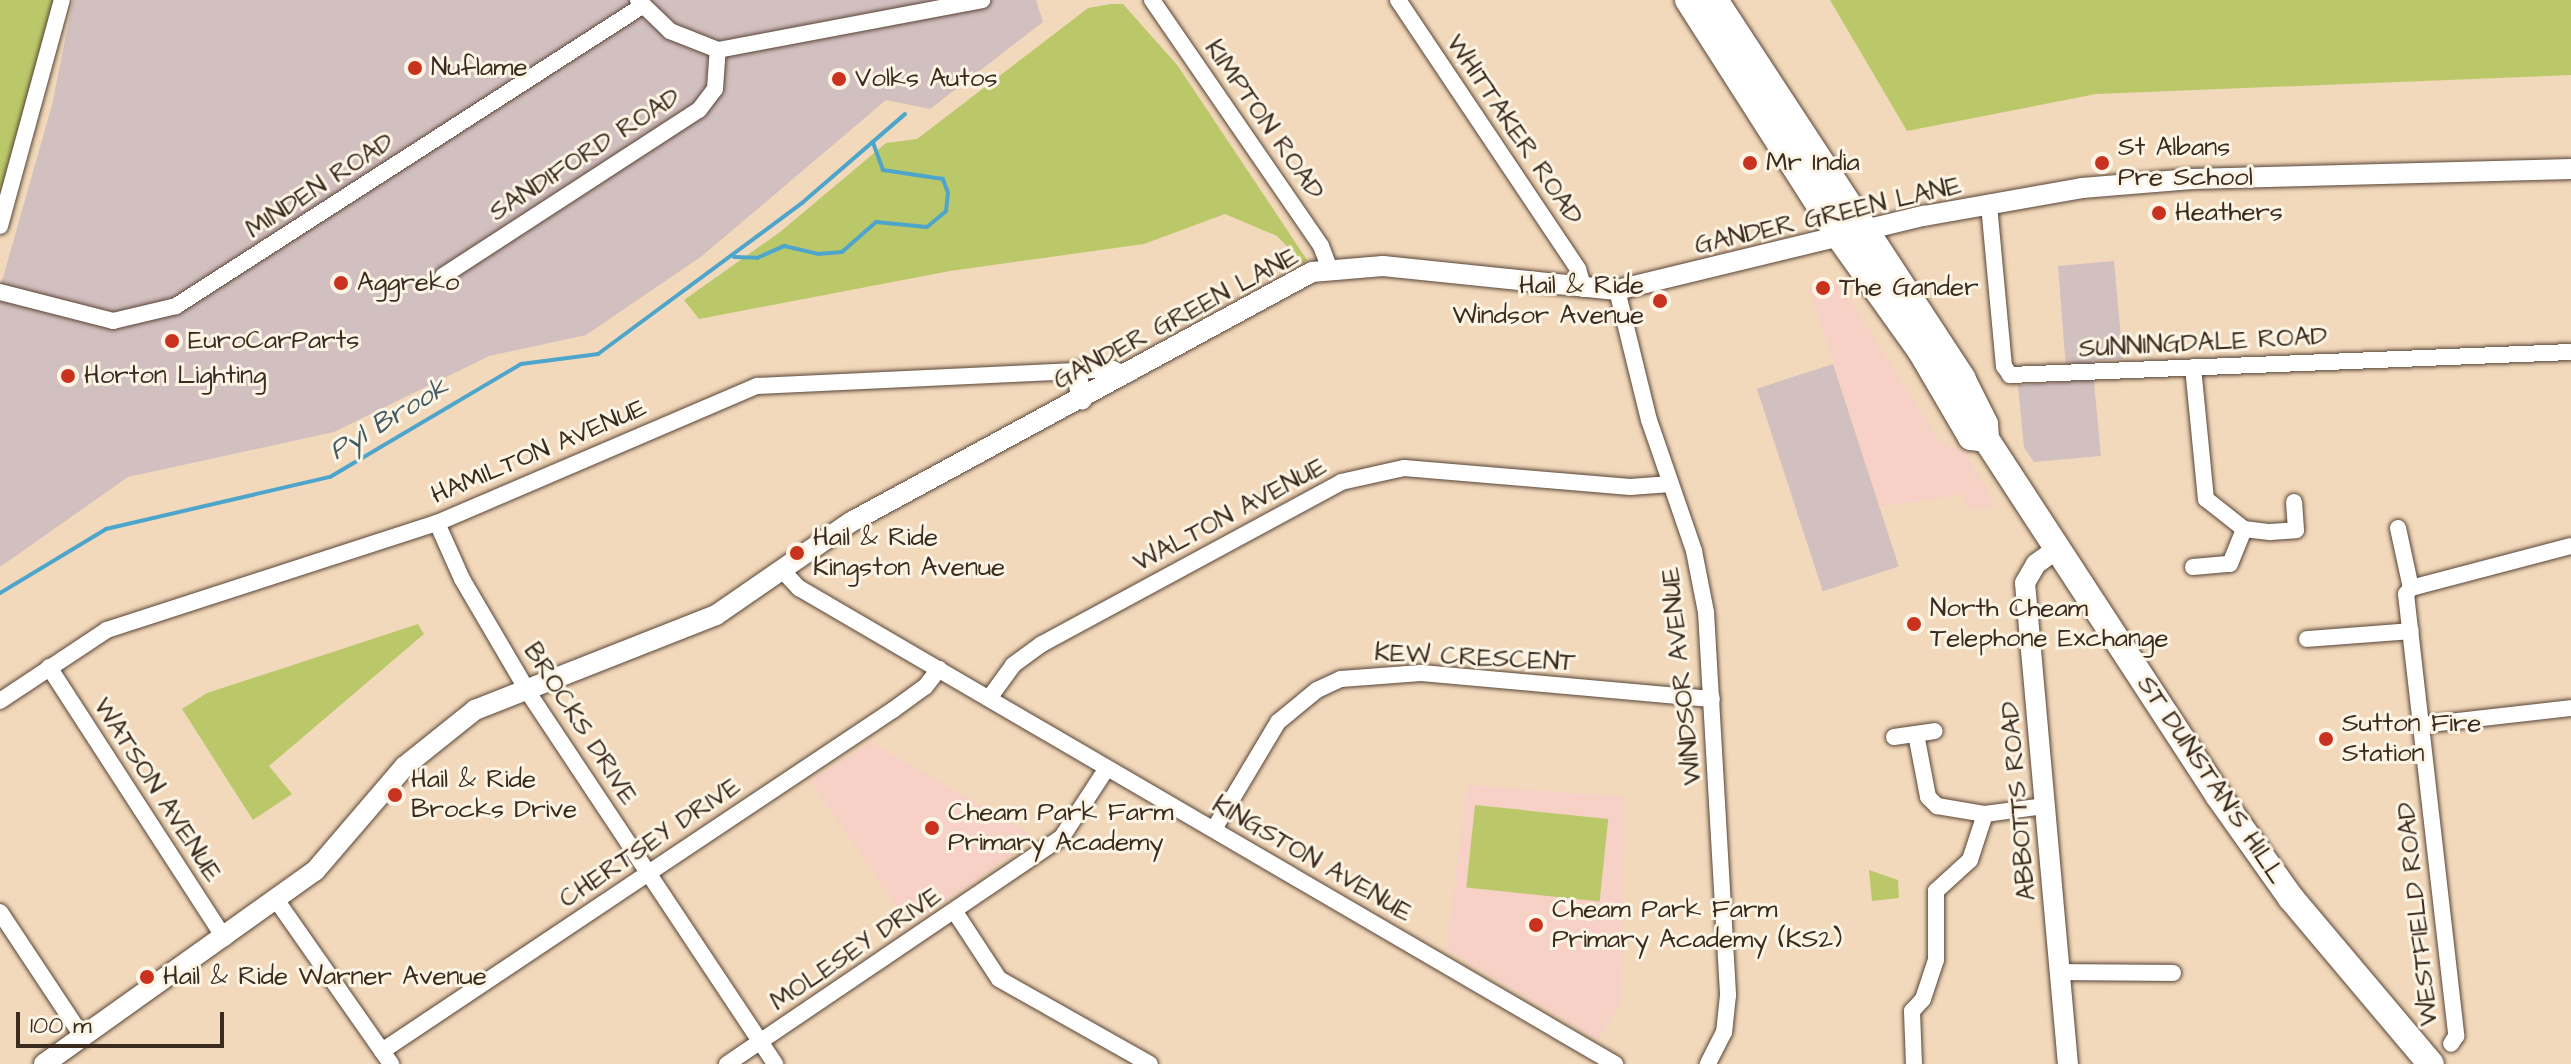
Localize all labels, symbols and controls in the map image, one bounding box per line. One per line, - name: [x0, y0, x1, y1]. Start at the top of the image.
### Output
- street label: WHITTAKER ROAD: [1439, 29, 1589, 231]
- street label: KIMPTON ROAD: [1197, 34, 1331, 206]
- place label: Nuflame: [431, 52, 528, 84]
- marker: Nuflame: [406, 59, 424, 77]
- place label: Volks Autos: [855, 63, 997, 95]
- marker: Volks Autos: [830, 70, 848, 88]
- street label: SANDIFORD ROAD: [484, 82, 686, 228]
- street label: MINDEN ROAD: [240, 127, 400, 245]
- place label: St Albans Pre School: [2118, 132, 2253, 194]
- place label: Mr India: [1766, 147, 1860, 179]
- marker: Mr India: [1741, 154, 1759, 172]
- marker: St Albans Pre School: [2093, 154, 2111, 172]
- street label: GANDER GREEN LANE: [1692, 170, 1964, 262]
- place label: Heathers: [2175, 197, 2283, 229]
- marker: Heathers: [2150, 204, 2168, 222]
- street label: GANDER GREEN LANE: [1048, 241, 1304, 397]
- place label: Aggreko: [357, 267, 459, 299]
- place label: Hail & Ride Windsor Avenue: [1452, 270, 1644, 332]
- place label: The Gander: [1839, 272, 1979, 304]
- marker: Aggreko: [332, 274, 350, 292]
- marker: The Gander: [1814, 279, 1832, 297]
- marker: Hail & Ride Windsor Avenue: [1651, 292, 1669, 310]
- street label: SUNNINGDALE ROAD: [2078, 321, 2328, 365]
- place label: EuroCarParts: [188, 325, 359, 357]
- marker: EuroCarParts: [163, 332, 181, 350]
- place label: Horton Lighting: [84, 360, 266, 392]
- marker: Horton Lighting: [59, 367, 77, 385]
- water label: Pyl Brook: [323, 370, 455, 468]
- street label: HAMILTON AVENUE: [427, 393, 651, 511]
- street label: WALTON AVENUE: [1128, 451, 1332, 579]
- place label: Hail & Ride Kingston Avenue: [813, 522, 1005, 584]
- marker: Hail & Ride Kingston Avenue: [788, 544, 806, 562]
- street label: WINDSOR AVENUE: [1655, 565, 1709, 787]
- place label: North Cheam Telephone Exchange: [1930, 593, 2169, 654]
- marker: North Cheam Telephone Exchange: [1905, 615, 1923, 633]
- street label: BROCKS DRIVE: [516, 637, 644, 811]
- street label: KEW CRESCENT: [1374, 637, 1576, 679]
- street label: ST DUNSTAN'S HILL: [2130, 670, 2292, 890]
- street label: WATSON AVENUE: [86, 692, 228, 888]
- street label: ABBOTTS ROAD: [1995, 700, 2043, 902]
- place label: Sutton Fire Station: [2342, 708, 2481, 770]
- marker: Sutton Fire Station: [2317, 730, 2335, 748]
- place label: Hail & Ride Brocks Drive: [411, 764, 577, 826]
- street label: CHERTSEY DRIVE: [554, 771, 746, 915]
- marker: Hail & Ride Brocks Drive: [386, 786, 404, 804]
- street label: KINGSTON AVENUE: [1206, 789, 1418, 929]
- place label: Cheam Park Farm Primary Academy: [948, 797, 1174, 858]
- street label: WESTFIELD ROAD: [2391, 801, 2445, 1027]
- marker: Cheam Park Farm Primary Academy: [923, 819, 941, 837]
- street label: MOLESEY DRIVE: [764, 880, 948, 1018]
- place label: Cheam Park Farm Primary Academy (KS2): [1552, 894, 1842, 956]
- marker: Cheam Park Farm Primary Academy (KS2): [1527, 916, 1545, 934]
- place label: Hail & Ride Warner Avenue: [163, 961, 487, 993]
- marker: Hail & Ride Warner Avenue: [138, 968, 156, 986]
- scale bar: [20, 996, 228, 1046]
- text: 100 m: [30, 1009, 92, 1043]

